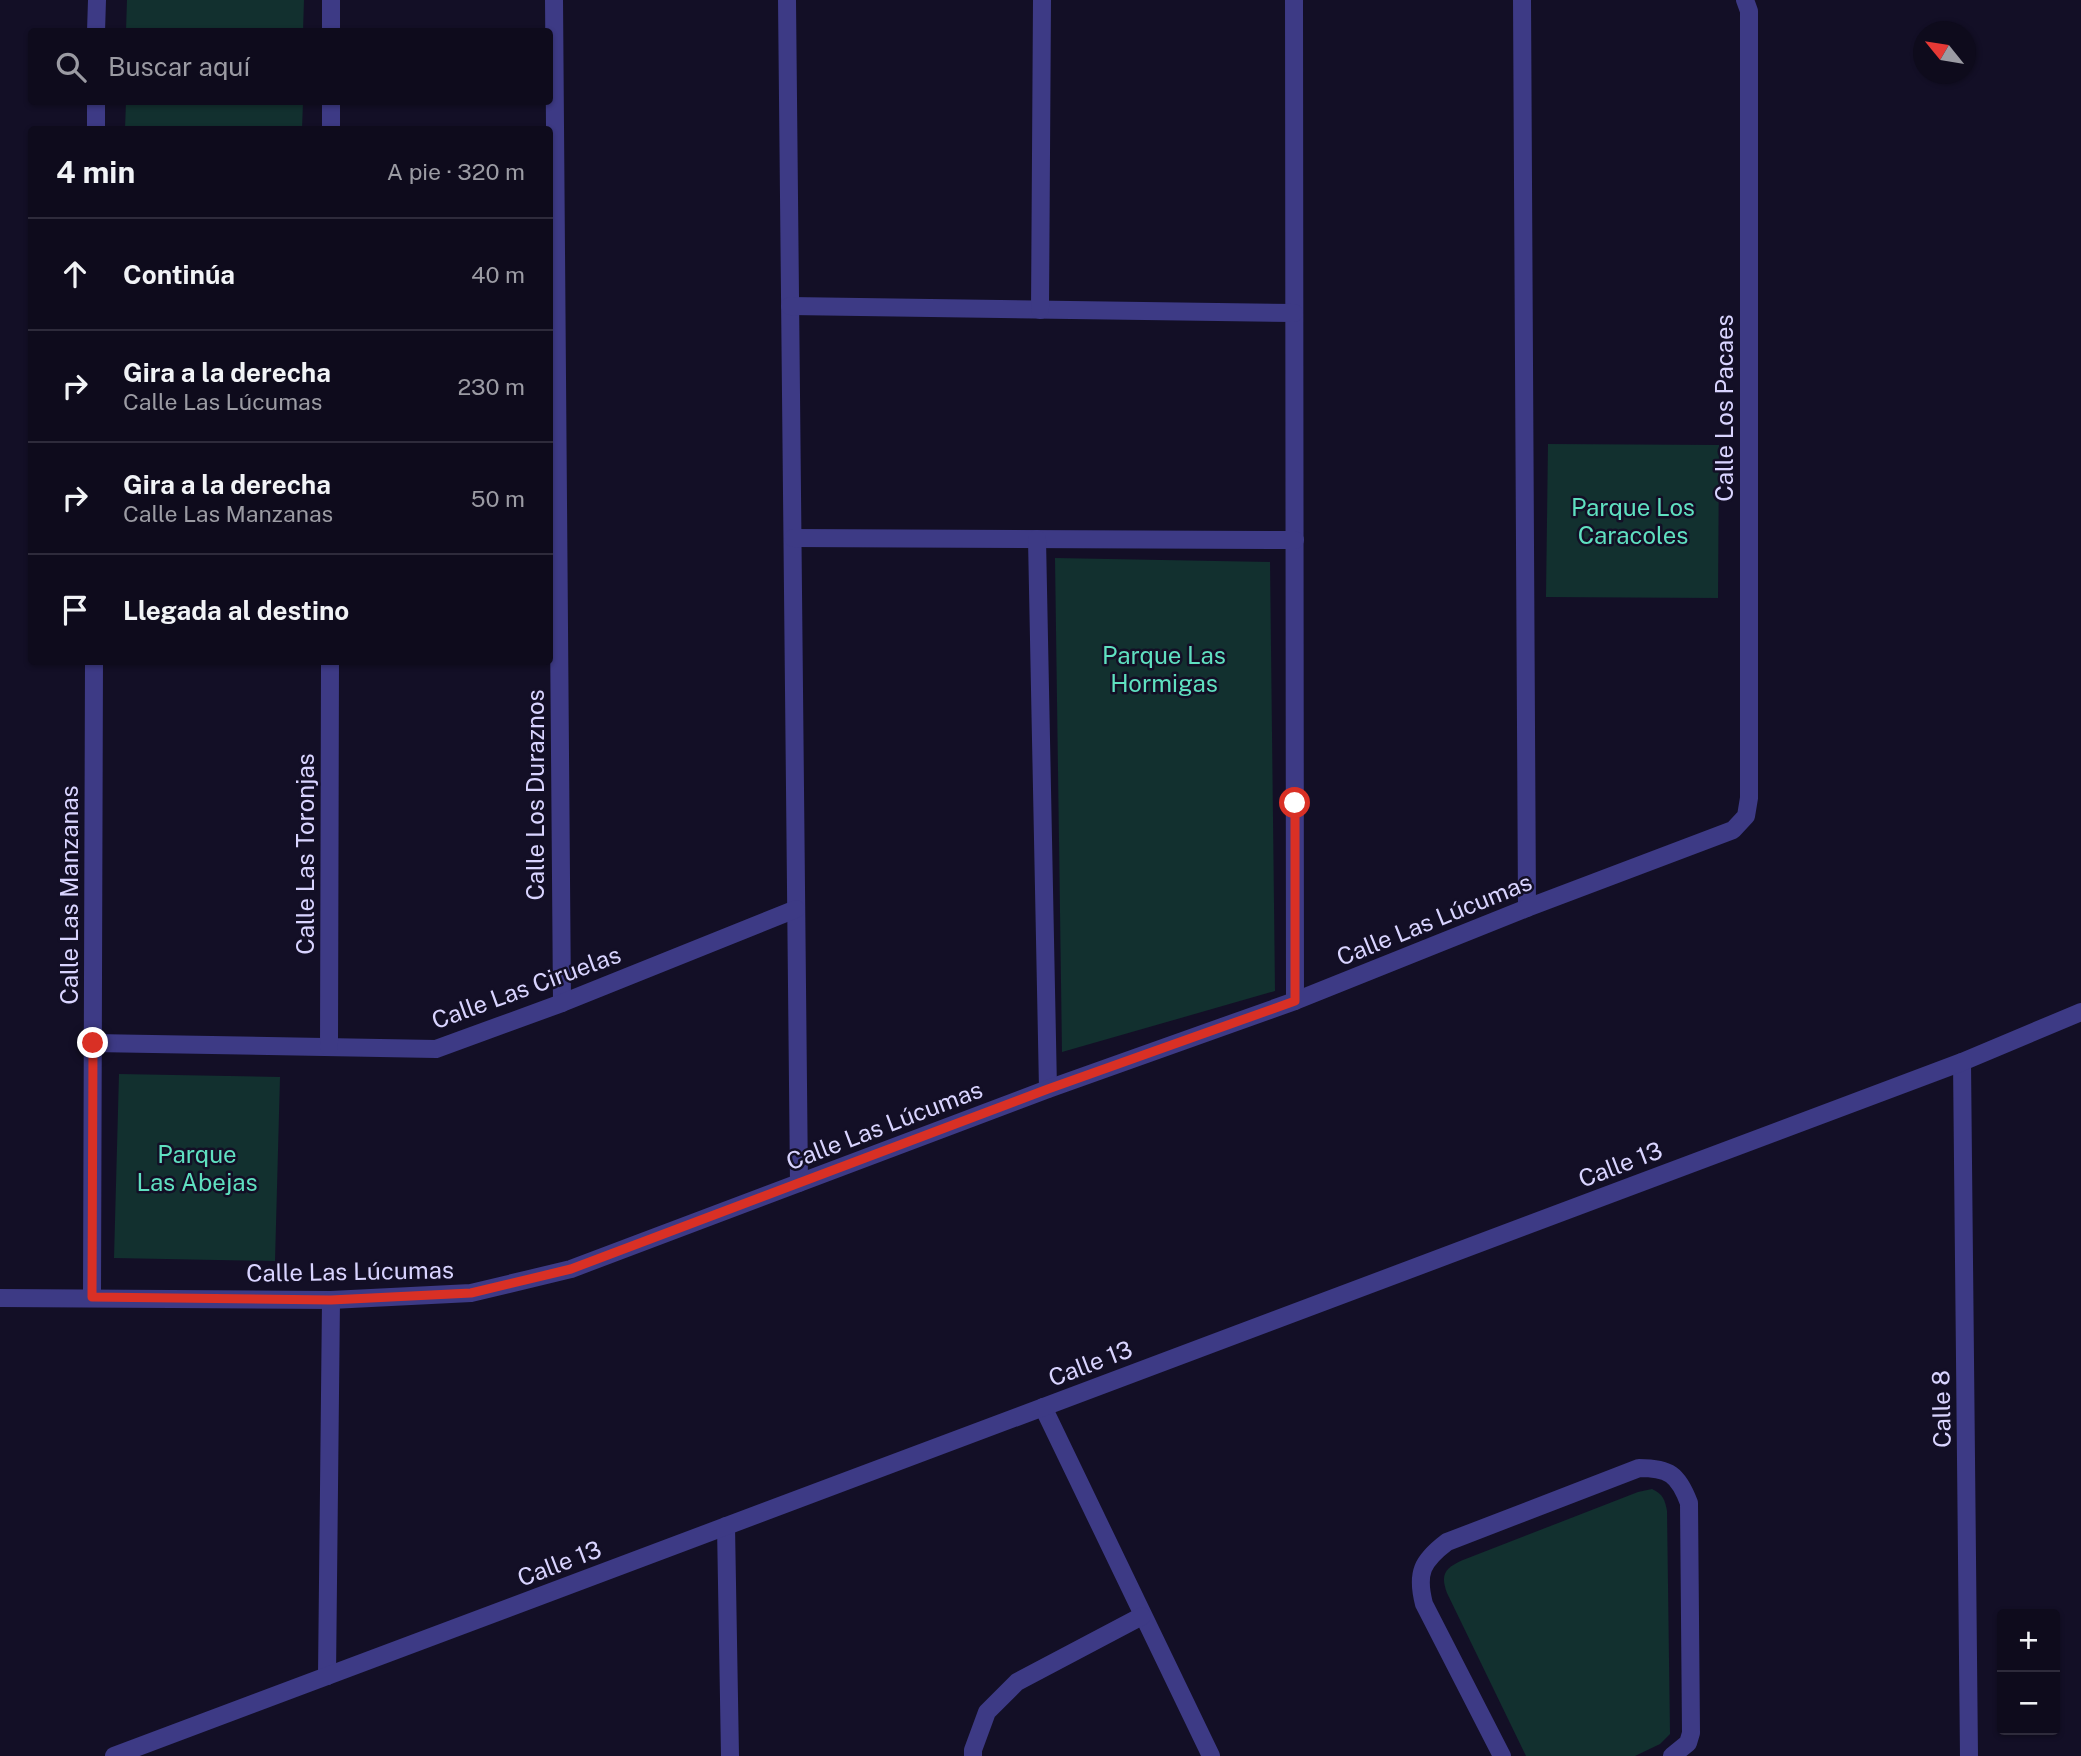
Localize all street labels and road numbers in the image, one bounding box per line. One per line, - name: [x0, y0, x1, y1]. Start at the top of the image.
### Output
- street label: Calle Los Pacaes: [1710, 314, 1738, 502]
- street label: Calle Los Duraznos: [521, 689, 549, 901]
- street label: Calle Las Toronjas: [291, 753, 319, 955]
- street label: Calle Las Manzanas: [55, 785, 83, 1005]
- street label: Calle Las Lúcumas: [1332, 867, 1536, 971]
- street label: Calle Las Ciruelas: [428, 940, 624, 1034]
- street label: Calle Las Lúcumas: [782, 1075, 986, 1175]
- street label: Calle 13: [1574, 1135, 1666, 1193]
- street label: Calle Las Lúcumas: [246, 1255, 454, 1287]
- street label: Calle 13: [1044, 1334, 1136, 1392]
- street label: Calle 8: [1926, 1370, 1956, 1448]
- street label: Calle 13: [513, 1534, 605, 1592]

